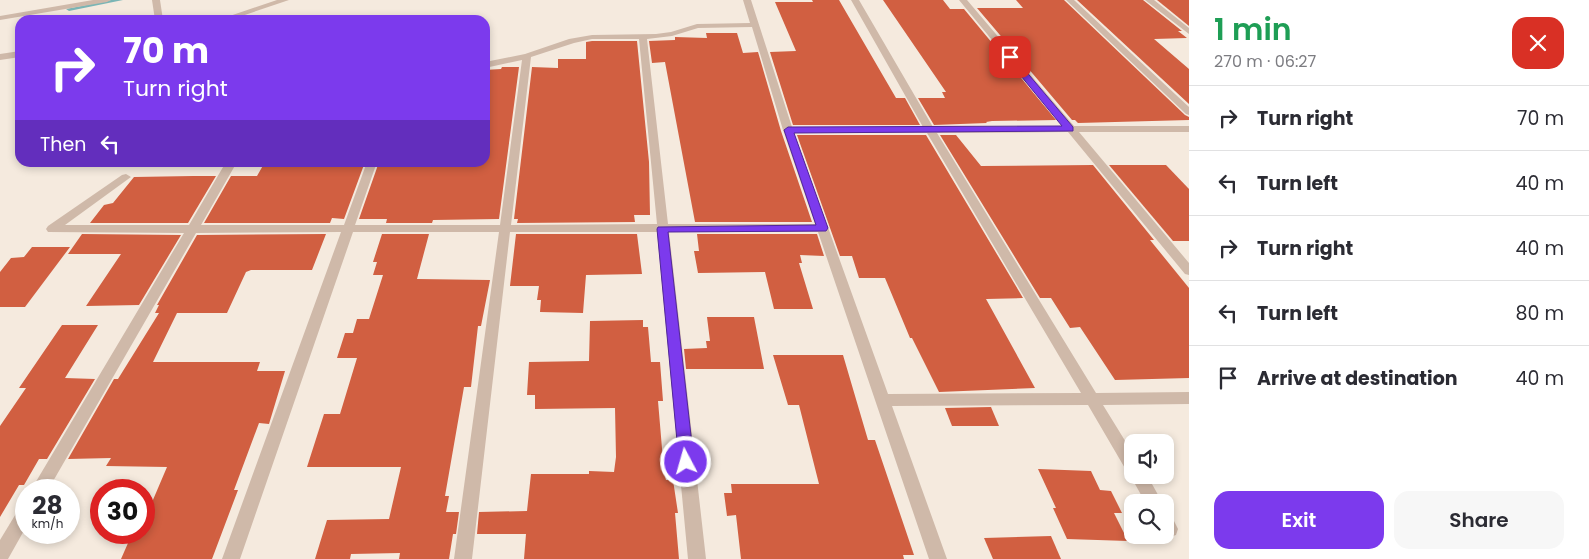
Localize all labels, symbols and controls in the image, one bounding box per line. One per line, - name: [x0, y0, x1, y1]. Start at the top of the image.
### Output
- text: 1 min: [1214, 8, 1292, 51]
- button: close: [1512, 17, 1564, 69]
- text: 70 m: [123, 26, 209, 75]
- icon: right: [40, 35, 105, 100]
- pin: [989, 36, 1031, 78]
- icon: arrive: [996, 43, 1024, 71]
- text: 270 m · 06:27: [1214, 50, 1316, 73]
- text: Turn right: [123, 73, 228, 104]
- icon: right: [1214, 104, 1242, 132]
- text: Turn right: [1257, 105, 1353, 132]
- text: 70 m: [1517, 105, 1564, 132]
- icon: left: [96, 130, 124, 158]
- text: Then: [40, 131, 86, 158]
- icon: left: [1214, 169, 1242, 197]
- text: Turn left: [1257, 170, 1338, 197]
- text: 40 m: [1515, 170, 1564, 197]
- icon: right: [1214, 234, 1242, 262]
- text: Turn right: [1257, 235, 1353, 262]
- text: 40 m: [1515, 235, 1564, 262]
- icon: left: [1214, 299, 1242, 327]
- text: Turn left: [1257, 300, 1338, 327]
- text: 80 m: [1515, 300, 1564, 327]
- icon: arrive: [1214, 364, 1242, 392]
- text: Arrive at destination: [1257, 365, 1458, 392]
- text: 40 m: [1515, 365, 1564, 392]
- map controls: [1124, 434, 1174, 544]
- button: sound: [1124, 434, 1174, 484]
- position arrow: [659, 435, 711, 487]
- speed limit sign: 30: [90, 479, 155, 544]
- text: 28: [32, 488, 63, 523]
- button: Exit: [1214, 491, 1384, 549]
- button: Share: [1394, 491, 1564, 549]
- button: search: [1124, 494, 1174, 544]
- text: km/h: [32, 515, 63, 532]

